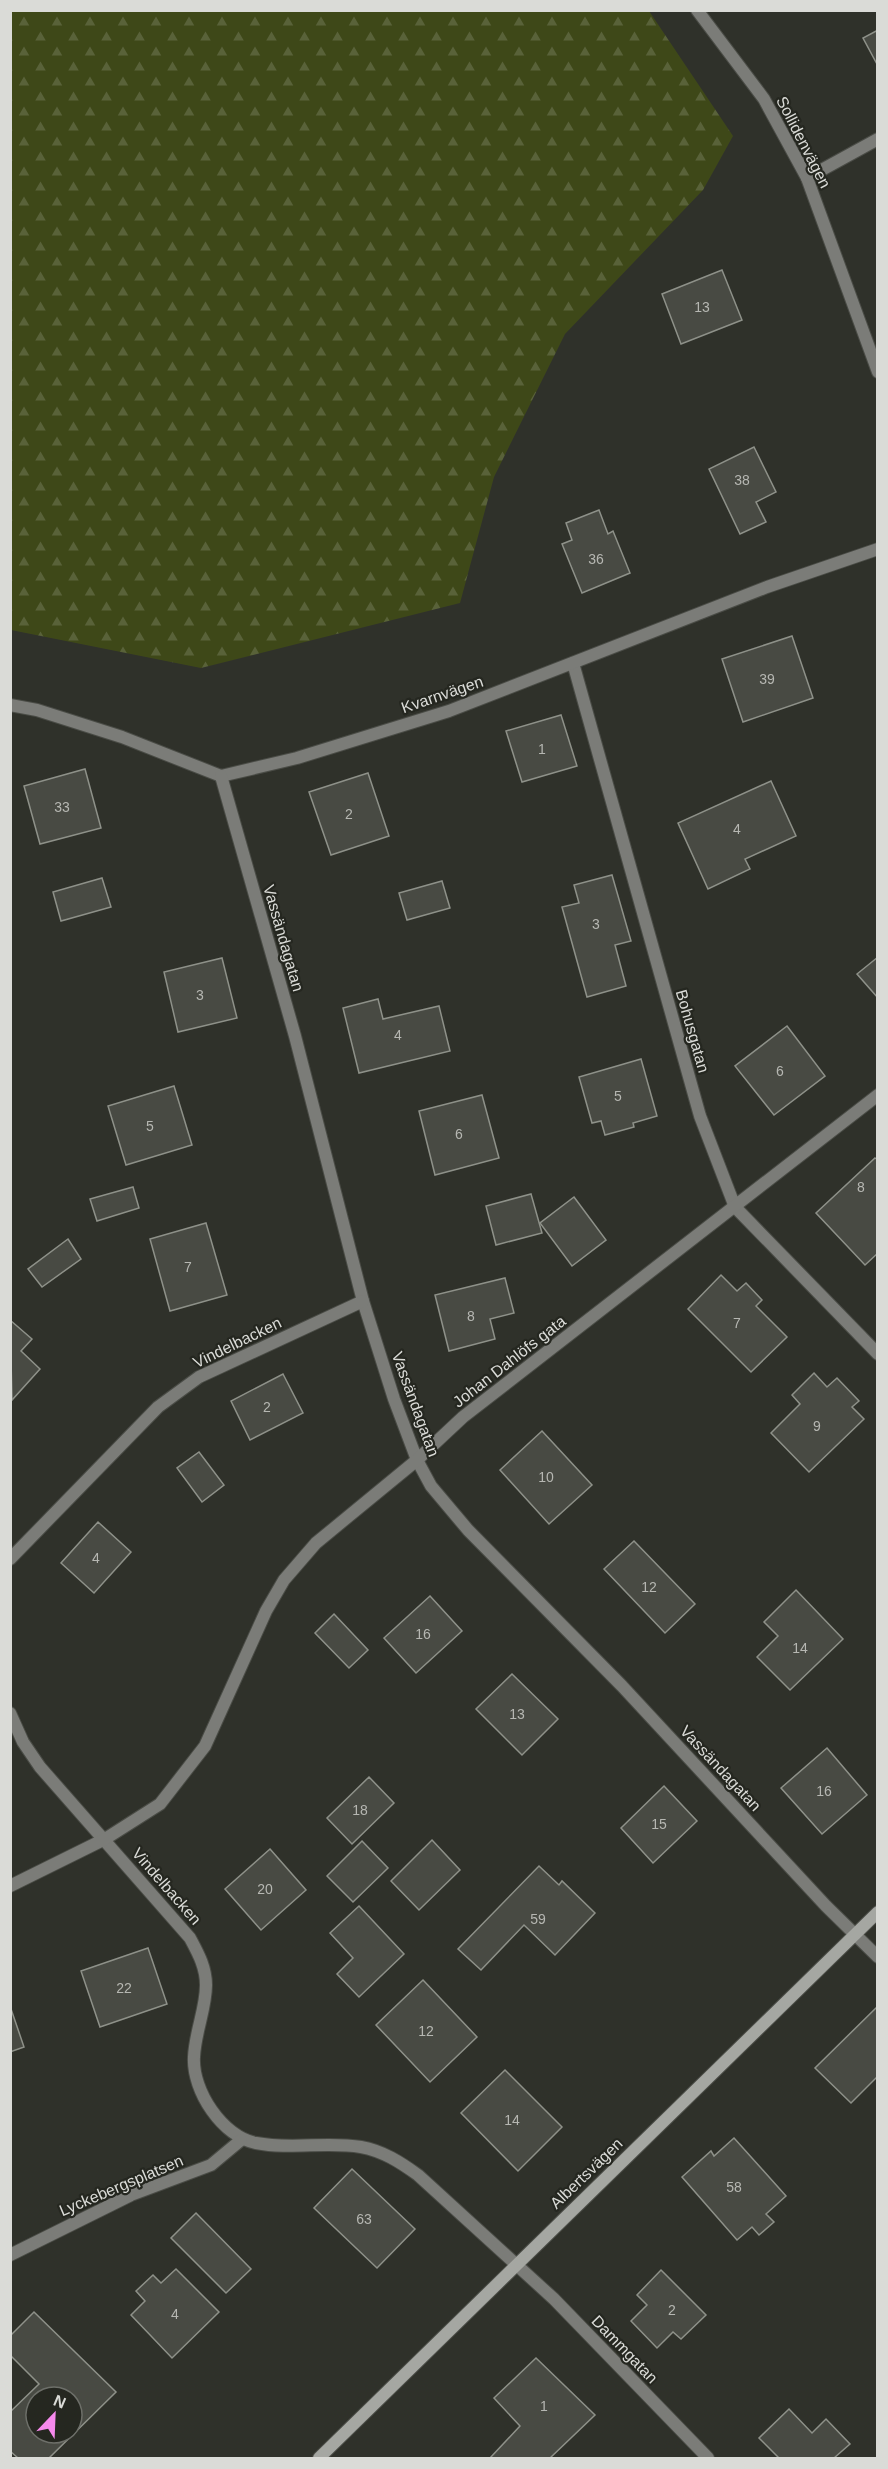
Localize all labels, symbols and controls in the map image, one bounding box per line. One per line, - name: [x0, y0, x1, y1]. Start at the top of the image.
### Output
- street label: Sollidenvägen: [773, 94, 834, 191]
- house number: 13: [694, 299, 710, 315]
- house number: 38: [734, 472, 750, 488]
- house number: 36: [588, 551, 604, 567]
- house number: 39: [759, 671, 775, 687]
- street label: Kvarnvägen: [399, 673, 485, 716]
- house number: 1: [538, 741, 546, 757]
- house number: 33: [54, 799, 70, 815]
- house number: 2: [345, 806, 353, 822]
- house number: 4: [733, 821, 741, 837]
- street label: Vassändagatan: [260, 883, 307, 993]
- house number: 3: [592, 916, 600, 932]
- house number: 3: [196, 987, 204, 1003]
- street label: Bohusgatan: [673, 988, 712, 1075]
- house number: 4: [394, 1027, 402, 1043]
- house number: 6: [776, 1063, 784, 1079]
- house number: 5: [614, 1088, 622, 1104]
- house number: 5: [146, 1118, 154, 1134]
- house number: 6: [455, 1126, 463, 1142]
- house number: 8: [857, 1179, 865, 1195]
- house number: 7: [184, 1259, 192, 1275]
- house number: 8: [467, 1308, 475, 1324]
- street label: Johan Dahlöfs gata: [450, 1312, 569, 1411]
- street label: Vindelbacken: [190, 1314, 284, 1371]
- house number: 7: [733, 1315, 741, 1331]
- street label: Vassändagatan: [389, 1350, 442, 1459]
- house number: 2: [263, 1399, 271, 1415]
- house number: 9: [813, 1418, 821, 1434]
- house number: 10: [538, 1469, 554, 1485]
- house number: 4: [92, 1550, 100, 1566]
- house number: 12: [641, 1579, 657, 1595]
- house number: 16: [415, 1626, 431, 1642]
- house number: 14: [792, 1640, 808, 1656]
- house number: 13: [509, 1706, 525, 1722]
- street label: Vassändagatan: [677, 1722, 764, 1814]
- house number: 16: [816, 1783, 832, 1799]
- house number: 18: [352, 1802, 368, 1818]
- house number: 15: [651, 1816, 667, 1832]
- street label: Vindelbacken: [129, 1845, 204, 1928]
- house number: 20: [257, 1881, 273, 1897]
- house number: 59: [530, 1911, 546, 1927]
- house number: 22: [116, 1980, 132, 1996]
- house number: 12: [418, 2023, 434, 2039]
- house number: 14: [504, 2112, 520, 2128]
- street label: Albertsvägen: [547, 2135, 626, 2212]
- street label: Lyckebergsplatsen: [57, 2152, 186, 2219]
- house number: 58: [726, 2179, 742, 2195]
- house number: 63: [356, 2211, 372, 2227]
- house number: 2: [668, 2302, 676, 2318]
- house number: 4: [171, 2306, 179, 2322]
- street label: Dammgatan: [588, 2312, 661, 2387]
- north arrow: [24, 2385, 84, 2445]
- text: N: [51, 2392, 68, 2412]
- house number: 1: [540, 2398, 548, 2414]

